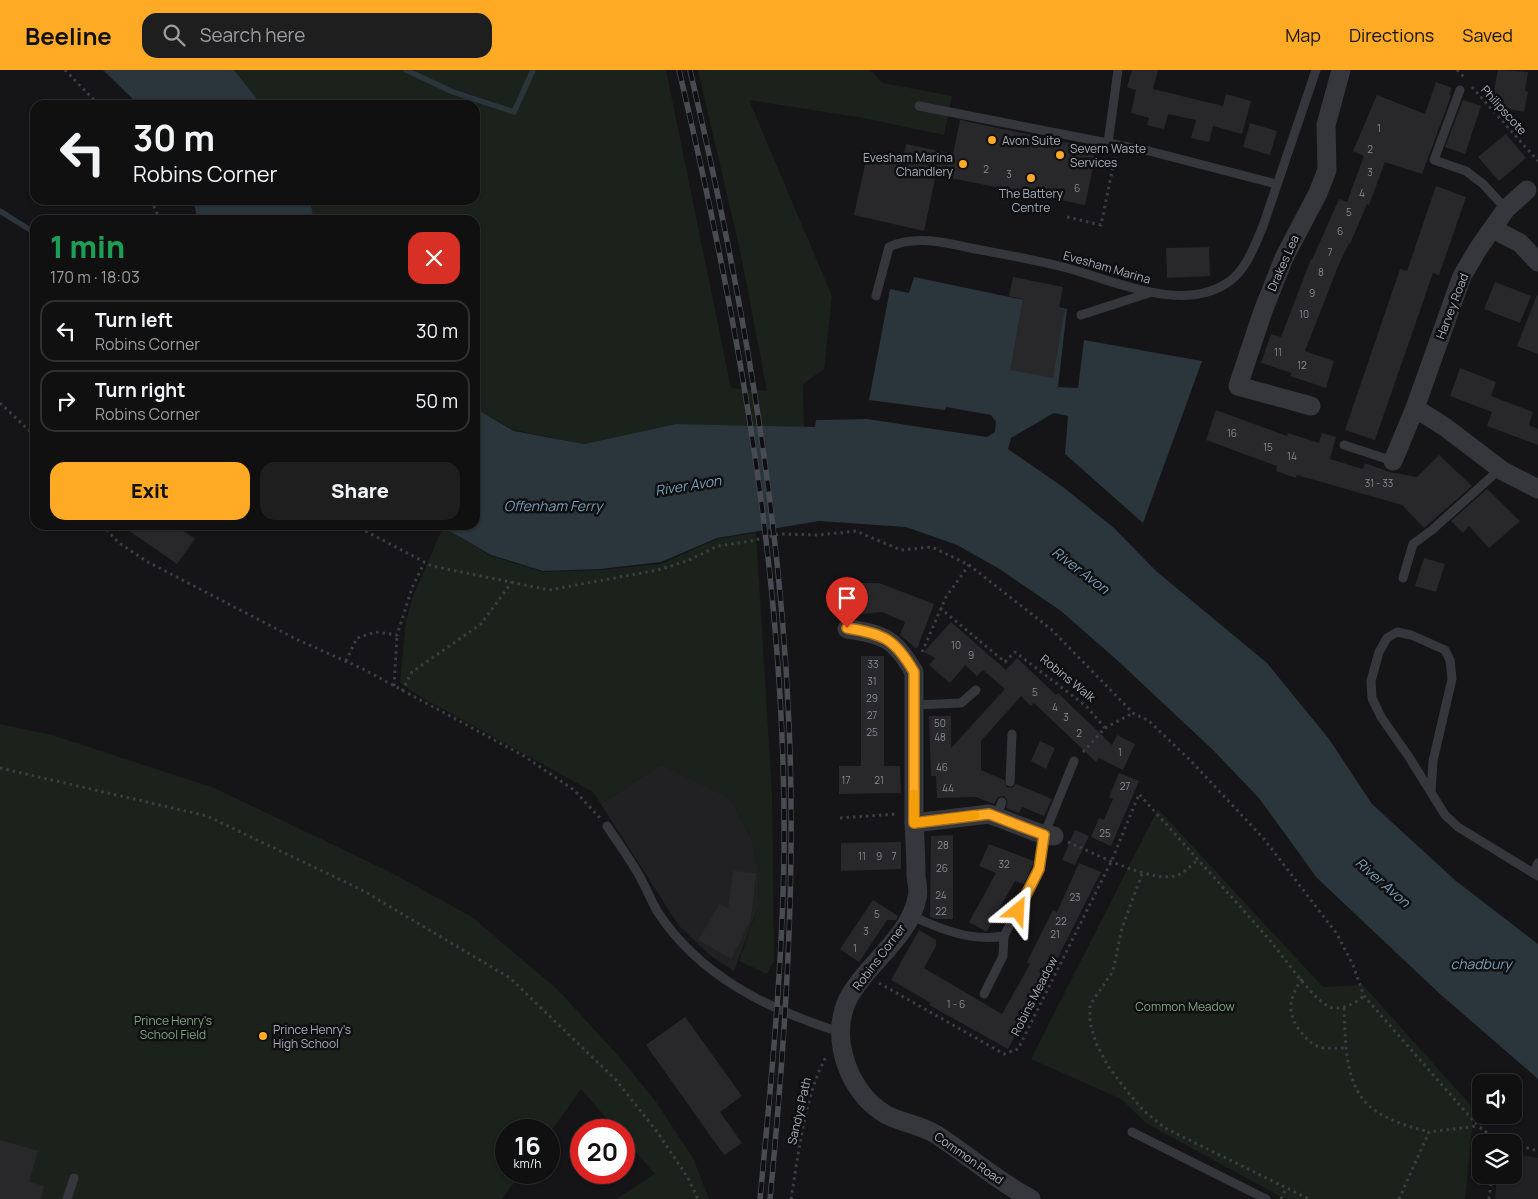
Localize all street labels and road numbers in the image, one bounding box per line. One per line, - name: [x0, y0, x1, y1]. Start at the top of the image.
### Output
- street label: Philipscote: [1477, 82, 1531, 138]
- street label: Drakes Lea: [1263, 232, 1303, 294]
- street label: Evesham Marina: [1061, 246, 1153, 288]
- street label: Harvey Road: [1432, 271, 1472, 341]
- street label: Robins Walk: [1037, 650, 1100, 706]
- street label: Robins Corner: [848, 920, 910, 994]
- street label: Robins Meadow: [1007, 953, 1061, 1039]
- street label: Sandys Path: [783, 1076, 815, 1146]
- street label: Common Road: [931, 1128, 1007, 1188]

